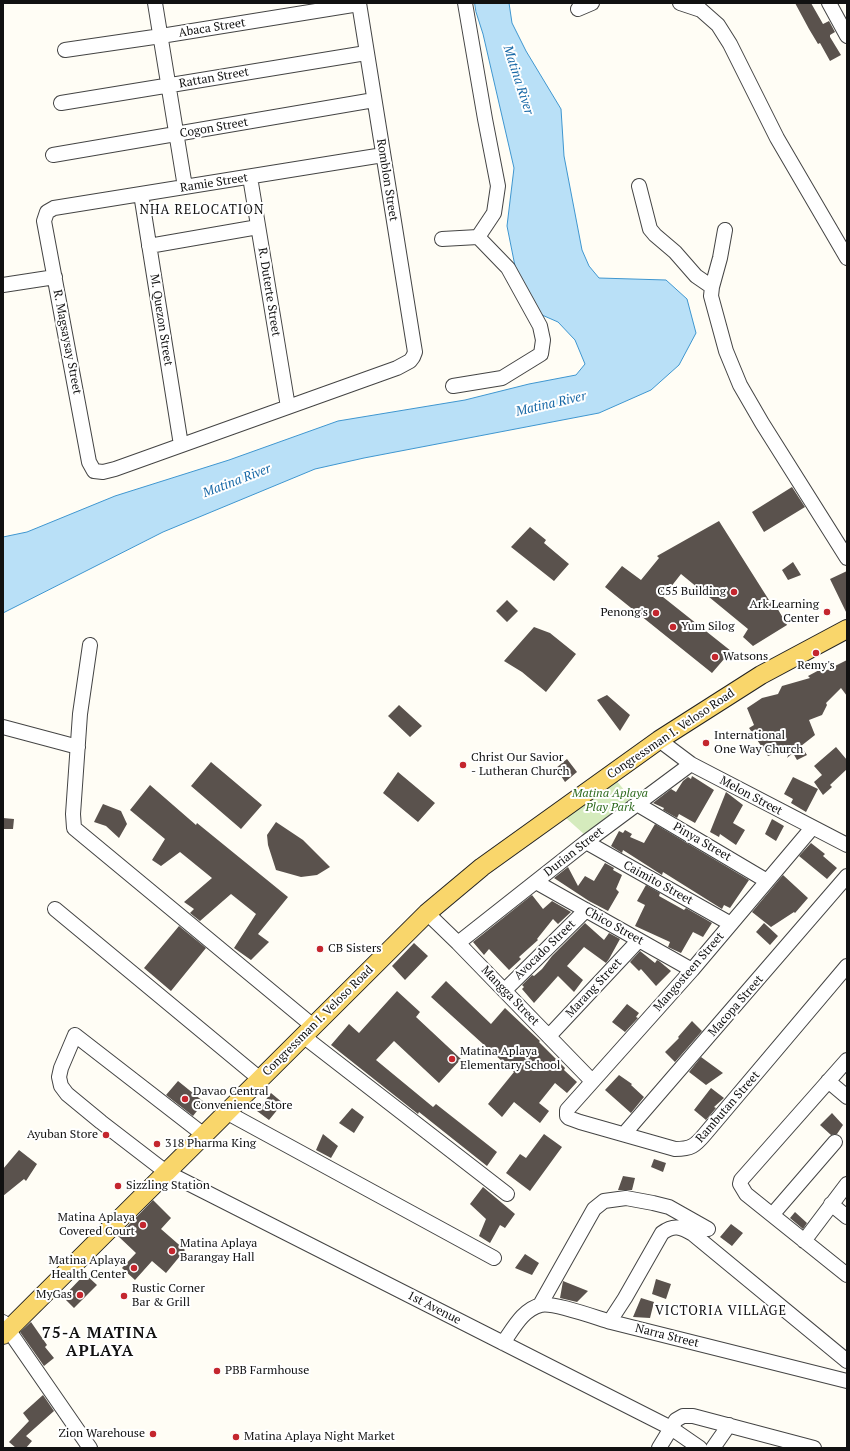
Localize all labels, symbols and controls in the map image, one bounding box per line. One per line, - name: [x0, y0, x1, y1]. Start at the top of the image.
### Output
- street label: Abaca Street: [178, 16, 246, 40]
- water label: Matina River: [500, 44, 536, 116]
- street label: Rattan Street: [178, 65, 250, 91]
- street label: Cogon Street: [179, 115, 249, 141]
- street label: Romblon Street: [373, 138, 401, 222]
- street label: Ramie Street: [179, 171, 249, 195]
- district label: NHA RELOCATION: [140, 202, 264, 218]
- street label: R. Duterte Street: [255, 247, 283, 337]
- street label: M. Quezon Street: [147, 273, 175, 367]
- street label: R. Magsaysay Street: [50, 288, 84, 396]
- water label: Matina River: [514, 388, 588, 420]
- water label: Matina River: [201, 461, 273, 501]
- place label: C55 Building: [657, 585, 726, 599]
- marker: C55 Building: [729, 587, 739, 597]
- place label: Ark Learning Center: [750, 598, 819, 626]
- place label: Penong's: [600, 606, 648, 620]
- marker: Ark Learning Center: [822, 607, 832, 617]
- marker: Penong's: [651, 608, 661, 618]
- place label: Yum Silog: [681, 620, 735, 634]
- marker: Yum Silog: [668, 622, 678, 632]
- marker: Remy's: [811, 648, 821, 658]
- place label: Watsons: [723, 650, 768, 664]
- marker: Watsons: [710, 652, 720, 662]
- place label: Remy's: [797, 659, 835, 673]
- street label: Congressman I. Veloso Road: [605, 686, 737, 782]
- place label: International One Way Church: [714, 729, 803, 757]
- marker: International One Way Church: [701, 738, 711, 748]
- place label: Christ Our Savior - Lutheran Church: [471, 751, 570, 779]
- marker: Christ Our Savior - Lutheran Church: [458, 760, 468, 770]
- street label: Melon Street: [717, 774, 785, 818]
- park label: Matina Aplaya Play Park: [572, 787, 648, 815]
- street label: Pinya Street: [670, 820, 734, 864]
- street label: Durian Street: [541, 824, 607, 880]
- street label: Caimito Street: [621, 858, 695, 908]
- street label: Chico Street: [582, 904, 646, 948]
- street label: Avocado Street: [511, 917, 579, 983]
- street label: Mangosteen Street: [651, 929, 727, 1015]
- place label: CB Sisters: [328, 942, 382, 956]
- marker: CB Sisters: [315, 944, 325, 954]
- street label: Marang Street: [563, 955, 625, 1021]
- street label: Congressman I. Veloso Road: [260, 963, 376, 1079]
- street label: Mangga Street: [478, 963, 542, 1029]
- street label: Macopa Street: [706, 972, 766, 1040]
- place label: Matina Aplaya Elementary School: [460, 1045, 560, 1073]
- marker: Matina Aplaya Elementary School: [447, 1054, 457, 1064]
- street label: Rambutan Street: [693, 1068, 763, 1146]
- place label: Davao Central Convenience Store: [193, 1085, 293, 1113]
- marker: Davao Central Convenience Store: [180, 1094, 190, 1104]
- place label: Ayuban Store: [27, 1128, 98, 1142]
- marker: Ayuban Store: [101, 1130, 111, 1140]
- place label: 318 Pharma King: [165, 1137, 256, 1151]
- marker: 318 Pharma King: [152, 1139, 162, 1149]
- place label: Sizzling Station: [126, 1179, 210, 1193]
- marker: Sizzling Station: [113, 1181, 123, 1191]
- place label: Matina Aplaya Covered Court: [58, 1211, 135, 1239]
- marker: Matina Aplaya Covered Court: [138, 1220, 148, 1230]
- place label: Matina Aplaya Barangay Hall: [180, 1237, 257, 1265]
- marker: Matina Aplaya Barangay Hall: [167, 1246, 177, 1256]
- place label: Matina Aplaya Health Center: [49, 1254, 126, 1282]
- marker: Matina Aplaya Health Center: [129, 1263, 139, 1273]
- place label: Rustic Corner Bar & Grill: [132, 1282, 205, 1310]
- place label: MyGas: [36, 1288, 72, 1302]
- street label: 1st Avenue: [405, 1288, 463, 1328]
- marker: MyGas: [75, 1290, 85, 1300]
- marker: Rustic Corner Bar & Grill: [119, 1291, 129, 1301]
- district label: VICTORIA VILLAGE: [655, 1303, 787, 1319]
- street label: Narra Street: [634, 1321, 700, 1351]
- district label: 75-A MATINA APLAYA: [42, 1323, 158, 1361]
- place label: PBB Farmhouse: [225, 1364, 309, 1378]
- marker: PBB Farmhouse: [212, 1366, 222, 1376]
- place label: Zion Warehouse: [58, 1427, 145, 1441]
- marker: Zion Warehouse: [148, 1429, 158, 1439]
- place label: Matina Aplaya Night Market: [244, 1430, 395, 1444]
- marker: Matina Aplaya Night Market: [231, 1432, 241, 1442]

